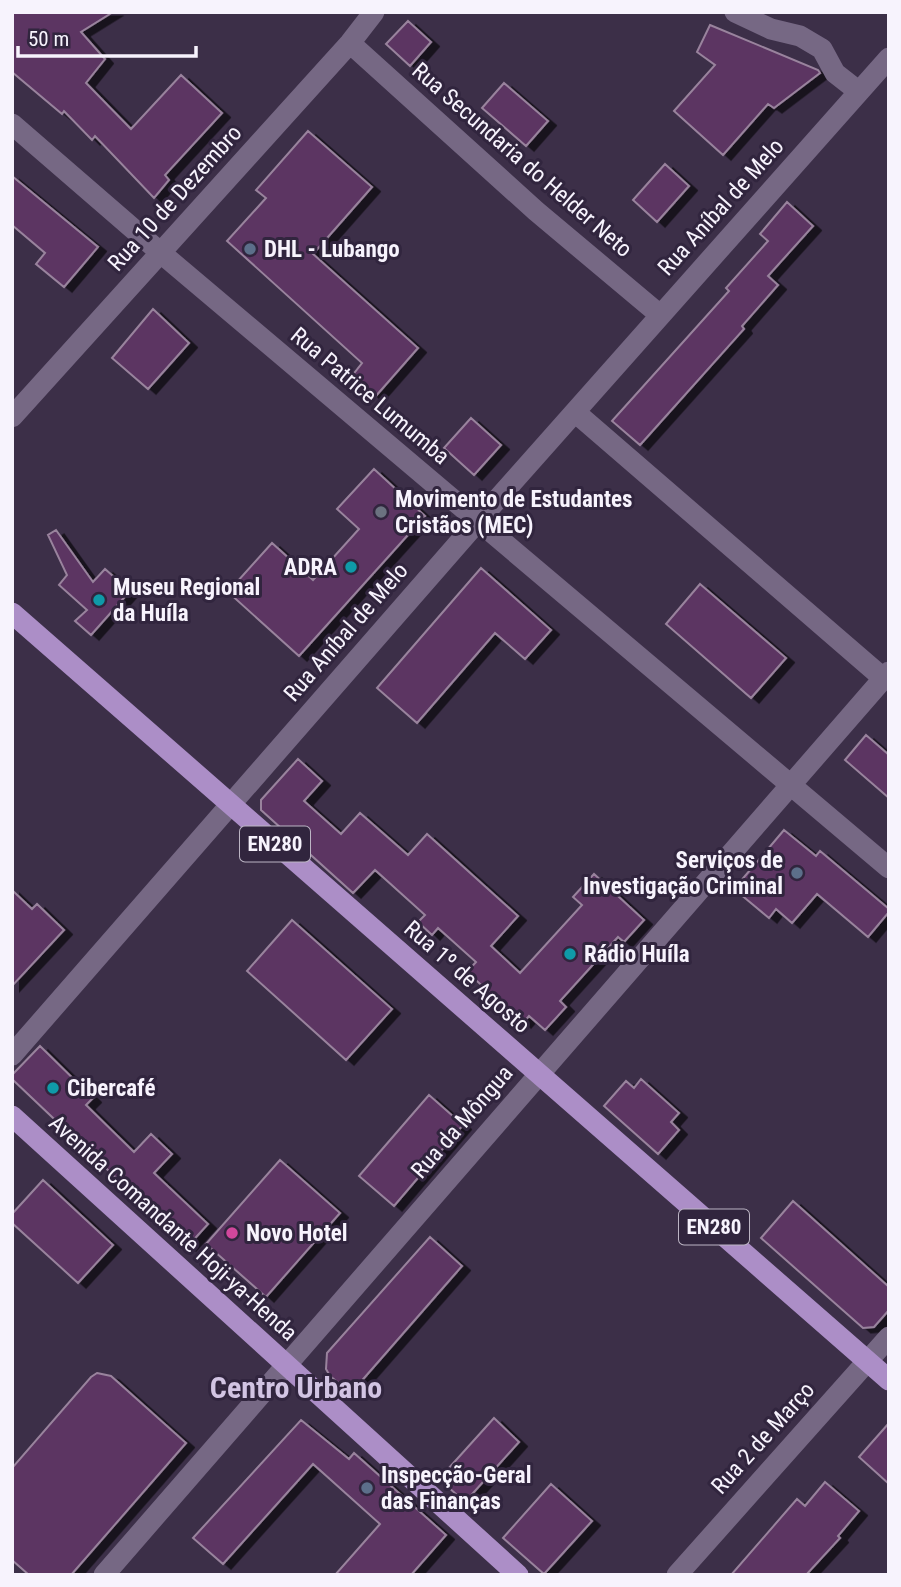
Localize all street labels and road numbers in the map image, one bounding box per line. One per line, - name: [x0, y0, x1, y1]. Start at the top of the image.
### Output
- street label: Rua Secundaria do Helder Neto: [407, 57, 637, 263]
- street label: Rua 10 de Dezembro: [103, 120, 247, 276]
- street label: Rua Aníbal de Melo: [652, 133, 790, 281]
- street label: Rua Patrice Lumumba: [285, 322, 455, 470]
- street label: Rua Aníbal de Melo: [278, 557, 414, 707]
- road number: EN280: [240, 826, 310, 862]
- street label: Rua 1º de Agosto: [399, 915, 535, 1039]
- street label: Rua da Môngua: [406, 1060, 518, 1184]
- street label: Avenida Comandante Hoji-ya-Henda: [43, 1109, 303, 1347]
- road number: EN280: [679, 1210, 749, 1244]
- street label: Rua 2 de Março: [706, 1377, 820, 1499]

